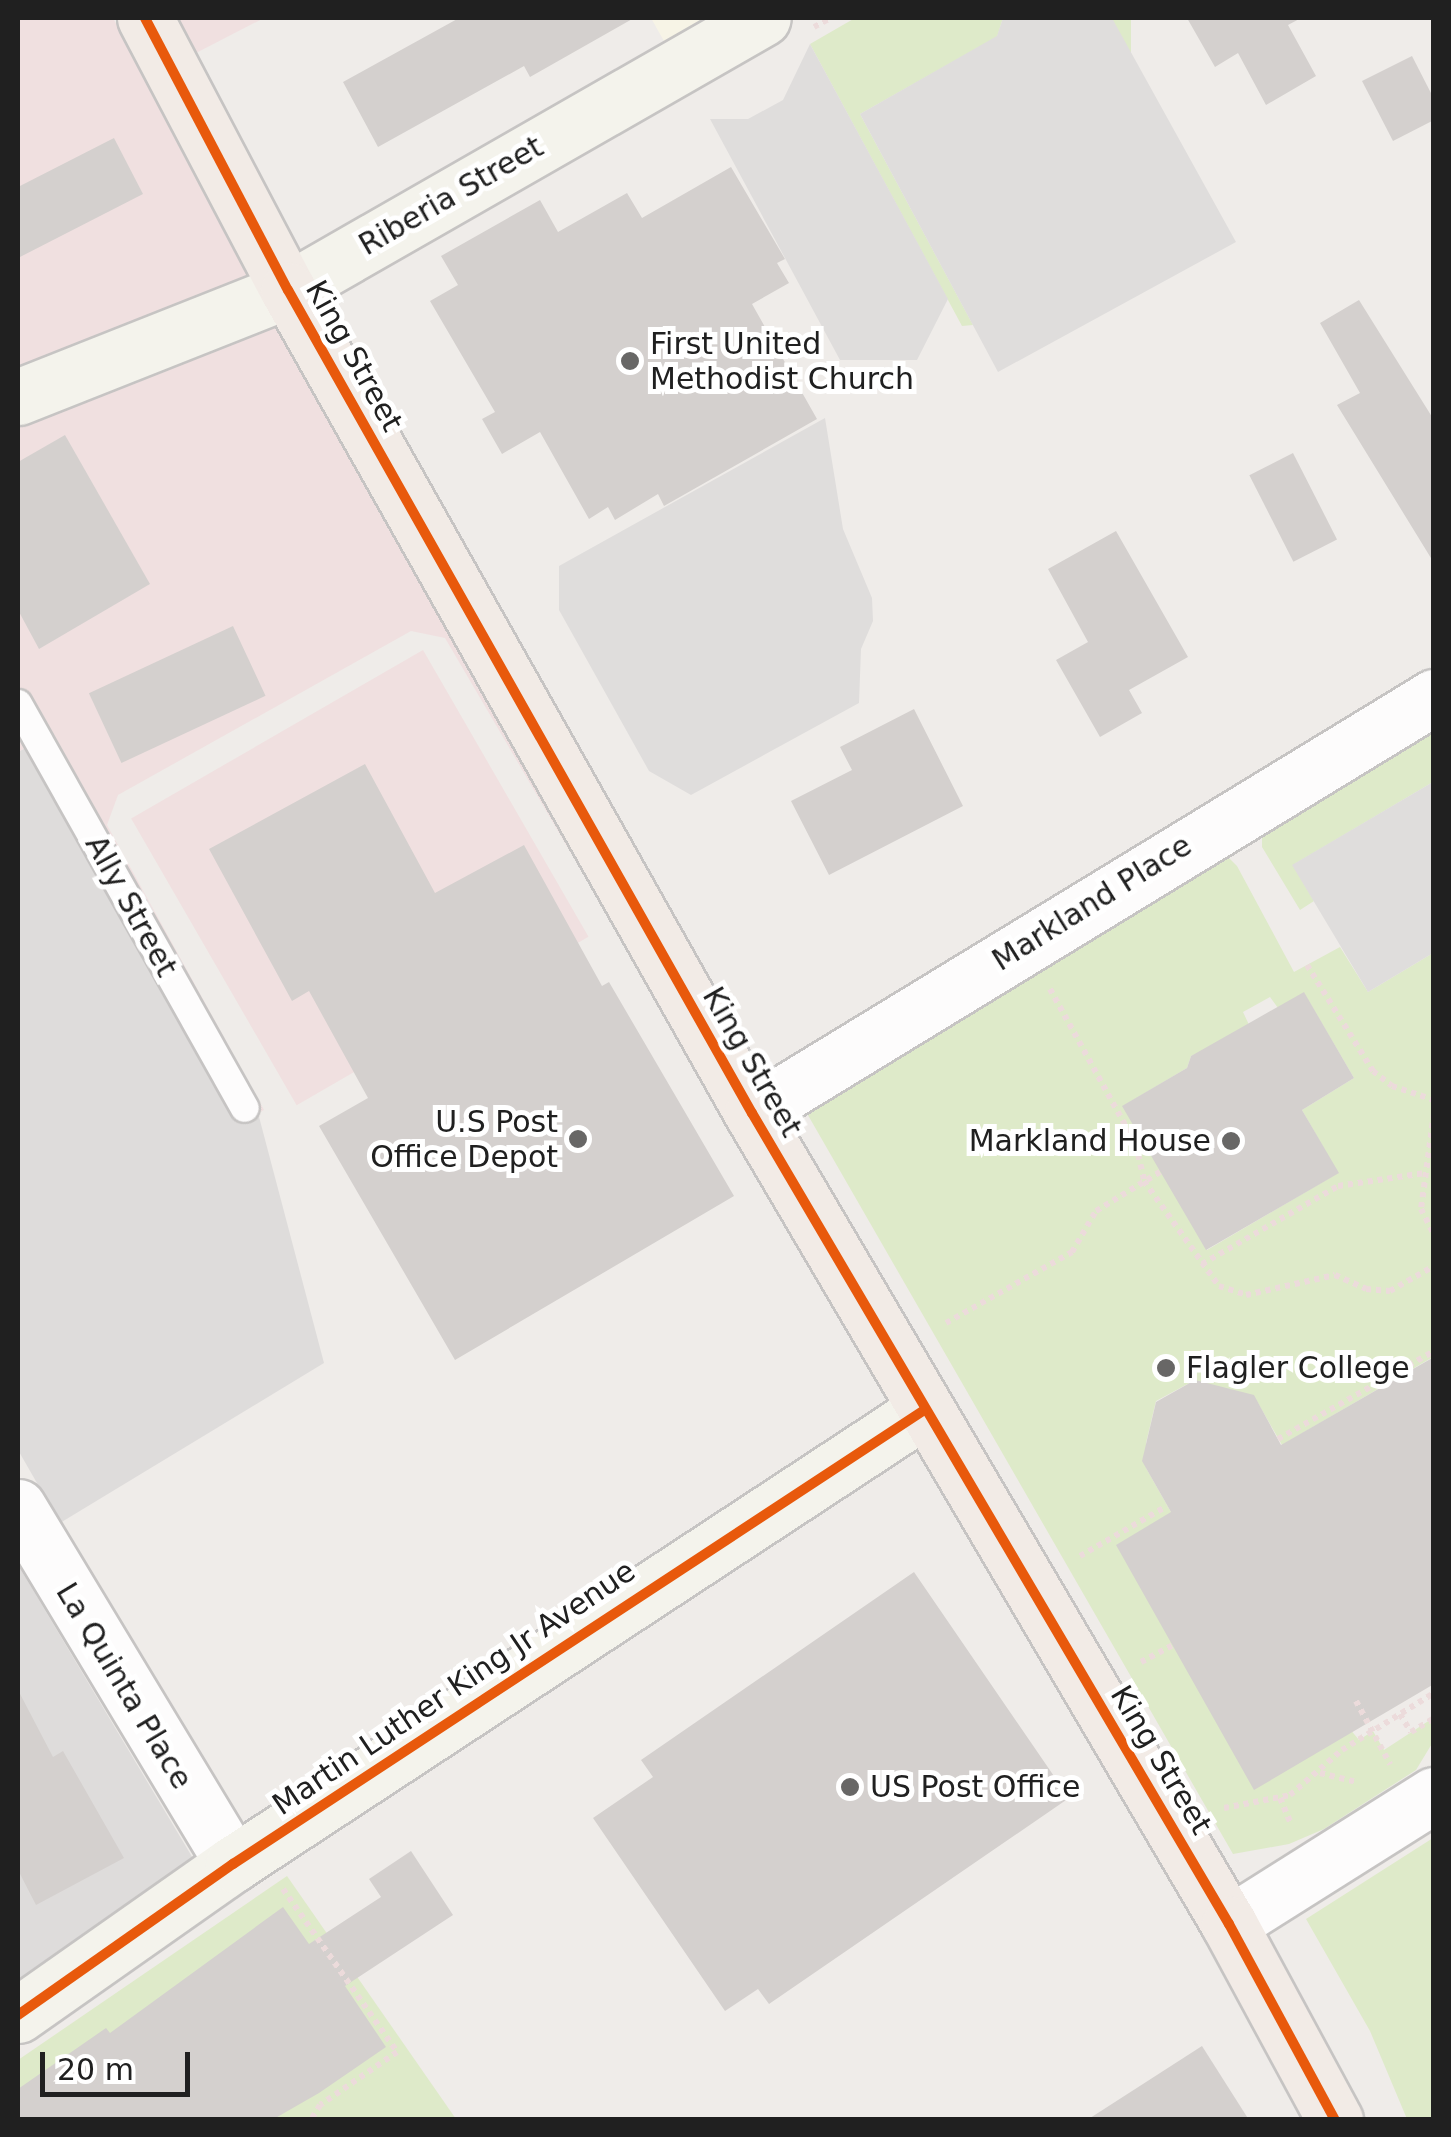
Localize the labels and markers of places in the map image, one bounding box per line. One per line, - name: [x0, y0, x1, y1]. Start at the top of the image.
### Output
- place label: First United Methodist Church: [650, 326, 914, 396]
- marker: First United Methodist Church: [619, 350, 641, 372]
- place label: U.S Post Office Depot: [370, 1104, 558, 1174]
- place label: Markland House: [969, 1123, 1211, 1159]
- marker: U.S Post Office Depot: [567, 1128, 589, 1150]
- marker: Markland House: [1220, 1130, 1242, 1152]
- place label: Flagler College: [1186, 1350, 1410, 1386]
- marker: Flagler College: [1155, 1357, 1177, 1379]
- place label: US Post Office: [870, 1769, 1080, 1805]
- marker: US Post Office: [839, 1776, 861, 1798]

